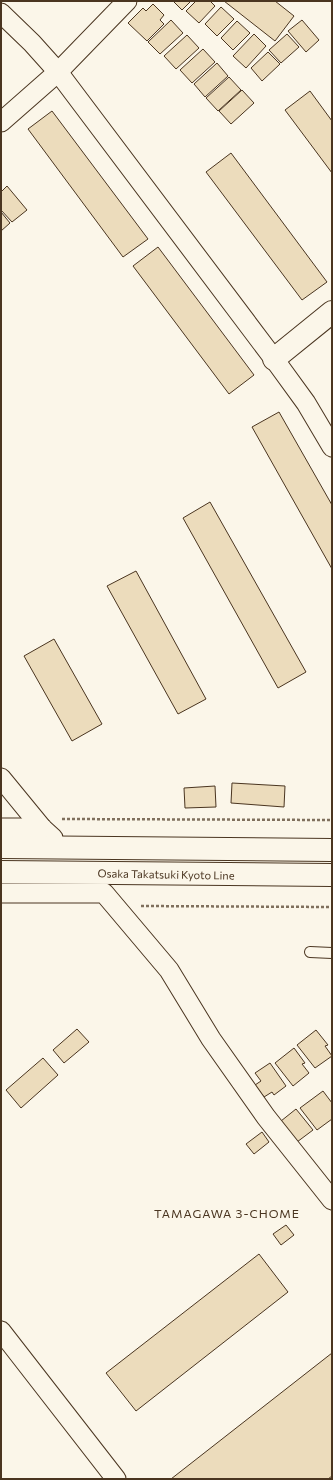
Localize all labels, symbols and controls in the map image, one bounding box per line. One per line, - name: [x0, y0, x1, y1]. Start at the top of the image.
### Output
- street label: Osaka Takatsuki Kyoto Line: [97, 866, 235, 882]
- district label: TAMAGAWA 3-CHOME: [154, 1206, 300, 1220]

